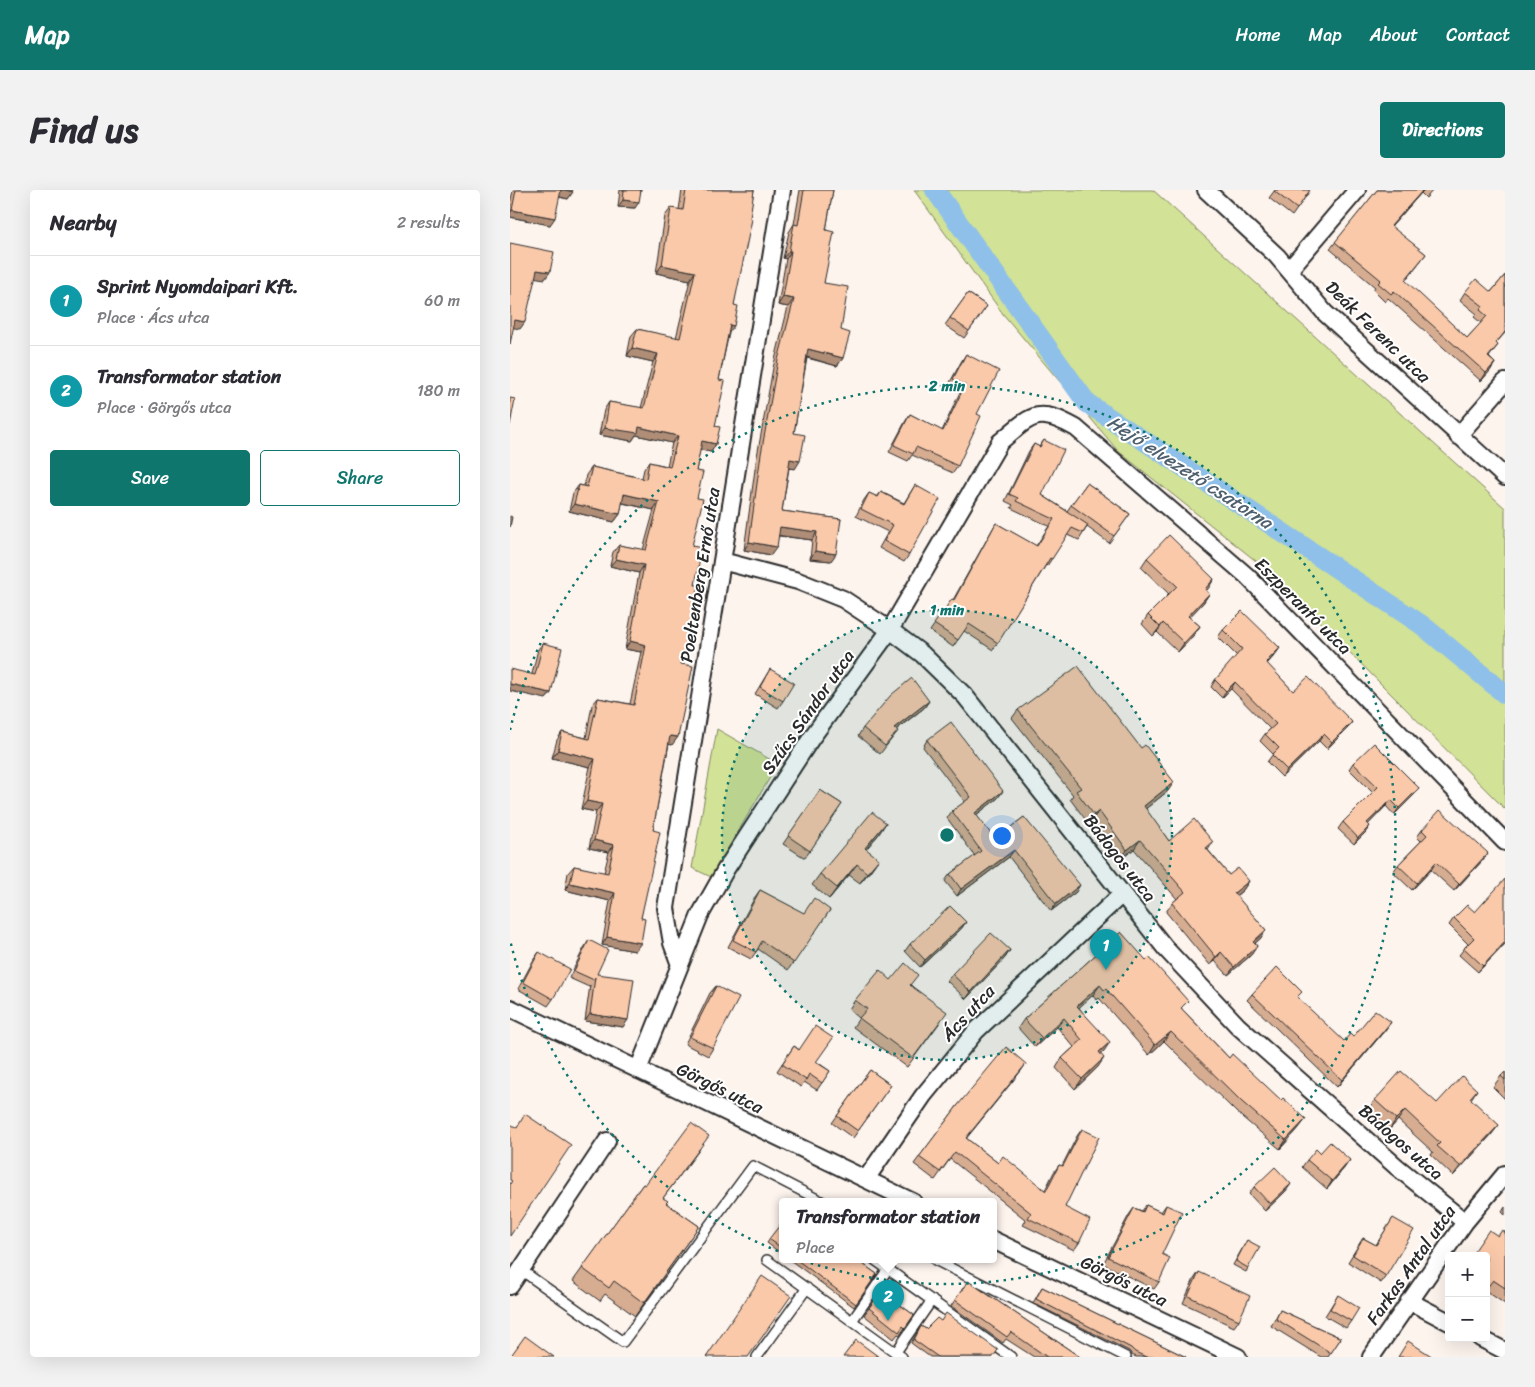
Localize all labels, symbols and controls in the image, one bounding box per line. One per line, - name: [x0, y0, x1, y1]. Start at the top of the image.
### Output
- text: Map: [25, 14, 69, 56]
- text: Home: [1236, 19, 1281, 51]
- text: Map: [1309, 19, 1342, 51]
- text: About: [1370, 19, 1418, 51]
- text: Contact: [1446, 19, 1510, 51]
- text: Find us: [30, 99, 138, 161]
- button: Directions: [1380, 102, 1505, 158]
- text: Nearby: [50, 204, 116, 242]
- text: 2 results: [397, 208, 460, 237]
- text: Sprint Nyomdaipari Kft.: [97, 270, 298, 303]
- street label: Deák Ferenc utca: [1317, 273, 1439, 392]
- text: 1: [63, 286, 69, 315]
- text: 60 m: [424, 286, 460, 315]
- text: Place · Ács utca: [97, 303, 209, 332]
- text: Transformator station: [97, 360, 281, 393]
- text: 2 min: [928, 373, 966, 399]
- text: 2: [61, 376, 71, 405]
- text: 180 m: [417, 376, 460, 405]
- text: Place · Görgős utca: [97, 393, 231, 422]
- water label: Hejő elvezető csatorna: [1101, 406, 1281, 539]
- button: Save: [50, 450, 250, 506]
- button: Share: [260, 450, 460, 506]
- street label: Poeltenberg Ernő utca: [670, 484, 730, 665]
- street label: Eszperantó utca: [1246, 549, 1360, 663]
- text: 1 min: [930, 597, 965, 623]
- street label: Szűcs Sándor utca: [753, 643, 863, 781]
- street label: Bádogos utca: [1075, 807, 1165, 909]
- your location: [989, 823, 1015, 849]
- centre of rings: [938, 826, 956, 844]
- pin: 1: [1090, 929, 1122, 970]
- street label: Ács utca: [932, 976, 1004, 1050]
- street label: Görgős utca: [671, 1053, 770, 1123]
- street label: Bádogos utca: [1351, 1096, 1451, 1188]
- street label: Farkas Antal utca: [1358, 1197, 1465, 1332]
- popup: [779, 1198, 997, 1263]
- text: Transformator station: [796, 1200, 980, 1233]
- text: Place: [796, 1233, 834, 1262]
- street label: Görgős utca: [1075, 1246, 1174, 1316]
- map controls: [1445, 1252, 1490, 1342]
- button: +: [1445, 1252, 1490, 1297]
- pin: 2: [872, 1280, 904, 1321]
- button: −: [1445, 1297, 1490, 1342]

